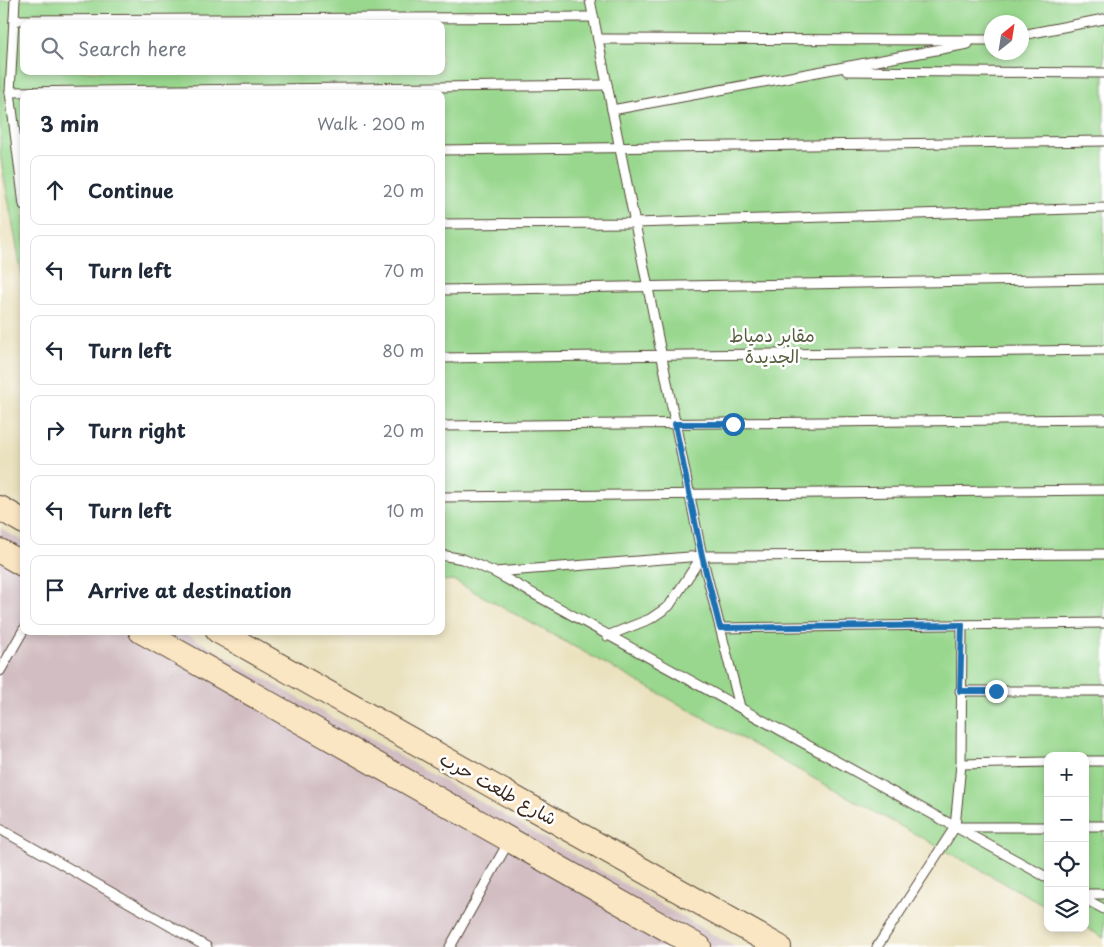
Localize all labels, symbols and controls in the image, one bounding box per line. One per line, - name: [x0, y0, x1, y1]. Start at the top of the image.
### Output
- north arrow: [984, 15, 1029, 60]
- search box: [20, 20, 445, 75]
- icon: search: [38, 34, 66, 62]
- text: Search here: [78, 34, 187, 62]
- text: 3 min: [40, 107, 99, 139]
- text: Walk · 200 m: [317, 111, 425, 135]
- icon: ahead: [41, 176, 69, 204]
- text: Continue: [88, 176, 174, 204]
- text: 20 m: [383, 178, 424, 202]
- icon: left: [41, 256, 69, 284]
- text: Turn left: [88, 256, 172, 284]
- text: 70 m: [384, 258, 424, 282]
- park label: مقابر دمياط الجديدة: [729, 321, 815, 369]
- icon: left: [41, 336, 69, 364]
- text: Turn left: [88, 336, 172, 364]
- text: 80 m: [382, 338, 424, 362]
- route start: [722, 413, 745, 436]
- icon: right: [41, 416, 69, 444]
- text: Turn right: [88, 416, 186, 444]
- text: 20 m: [383, 418, 424, 442]
- icon: left: [41, 496, 69, 524]
- text: Turn left: [88, 496, 172, 524]
- text: 10 m: [387, 498, 424, 522]
- icon: arrive: [41, 576, 69, 604]
- text: Arrive at destination: [88, 576, 292, 604]
- route end: [985, 680, 1008, 703]
- street label: شارع طلعت حرب: [435, 744, 562, 831]
- map controls: [1044, 752, 1089, 932]
- button: +: [1044, 752, 1089, 797]
- button: −: [1044, 797, 1089, 842]
- button: locate: [1044, 842, 1089, 887]
- button: layers: [1044, 887, 1089, 932]

